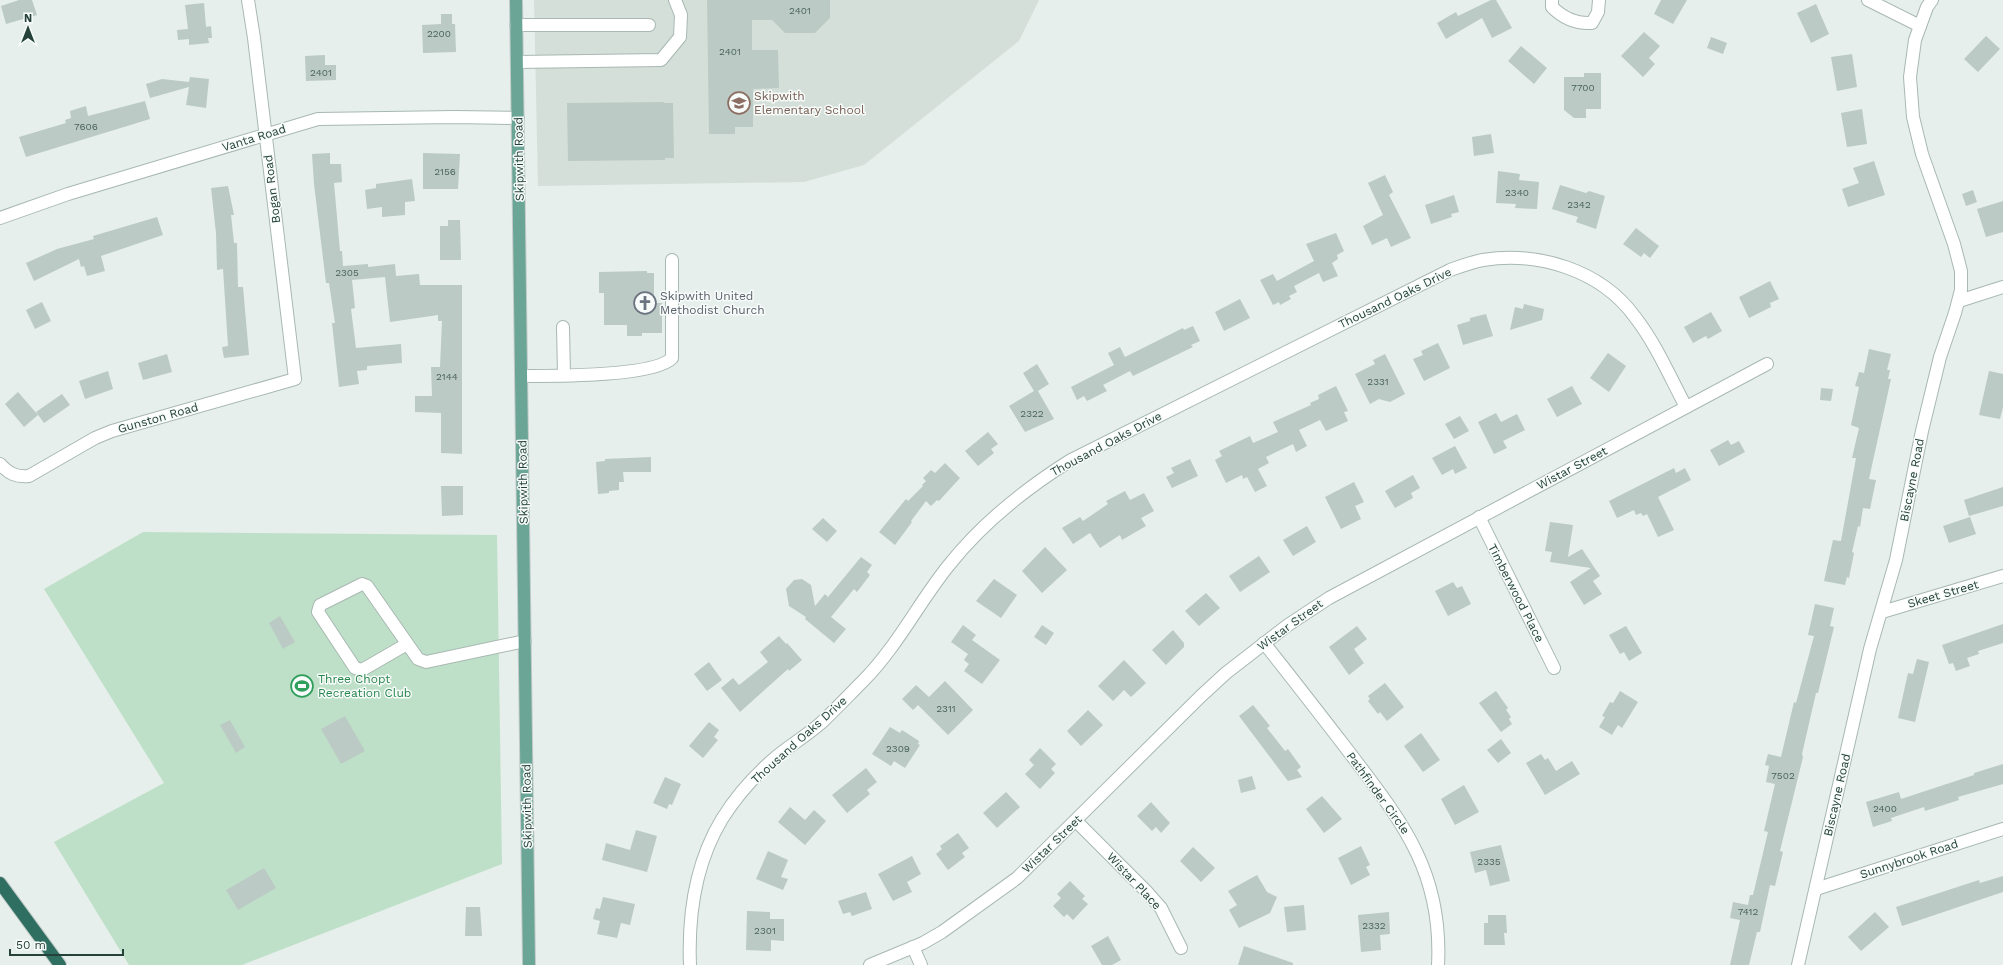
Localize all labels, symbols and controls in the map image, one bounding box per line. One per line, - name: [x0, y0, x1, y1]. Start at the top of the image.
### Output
- house number: 2401: [789, 5, 811, 16]
- north arrow: [8, 8, 48, 48]
- text: N: [24, 12, 32, 25]
- house number: 2200: [427, 28, 451, 39]
- house number: 2401: [719, 46, 741, 57]
- house number: 2401: [310, 67, 332, 78]
- house number: 7700: [1571, 82, 1595, 93]
- place label: Skipwith Elementary School: [754, 89, 865, 117]
- school or university icon: Skipwith Elementary School: [726, 90, 752, 116]
- street label: Skipwith Road: [511, 117, 527, 201]
- house number: 7606: [74, 121, 98, 132]
- street label: Vanta Road: [220, 122, 288, 154]
- street label: Bogan Road: [261, 154, 283, 224]
- house number: 2156: [434, 166, 456, 177]
- house number: 2340: [1505, 187, 1529, 198]
- house number: 2342: [1567, 199, 1591, 210]
- street label: Thousand Oaks Drive: [1336, 265, 1454, 331]
- house number: 2305: [335, 267, 359, 278]
- place label: Skipwith United Methodist Church: [660, 289, 765, 317]
- church icon: Skipwith United Methodist Church: [632, 290, 658, 316]
- house number: 2144: [436, 371, 458, 382]
- house number: 2331: [1367, 376, 1389, 387]
- street label: Gunston Road: [116, 400, 200, 436]
- house number: 2322: [1020, 408, 1044, 419]
- street label: Thousand Oaks Drive: [1048, 409, 1164, 479]
- street label: Biscayne Road: [1897, 437, 1927, 523]
- street label: Skipwith Road: [515, 440, 531, 524]
- street label: Wistar Street: [1534, 444, 1610, 492]
- street label: Timberwood Place: [1485, 542, 1547, 644]
- street label: Skeet Street: [1906, 577, 1980, 611]
- street label: Wistar Street: [1254, 597, 1326, 653]
- place label: Three Chopt Recreation Club: [318, 672, 411, 700]
- sports icon: Three Chopt Recreation Club: [289, 673, 315, 699]
- street label: Thousand Oaks Drive: [748, 693, 850, 787]
- house number: 2311: [936, 703, 956, 714]
- house number: 2309: [886, 743, 910, 754]
- street label: Pathfinder Circle: [1343, 749, 1413, 837]
- street label: Biscayne Road: [1821, 752, 1853, 838]
- street label: Skipwith Road: [519, 764, 535, 848]
- house number: 7502: [1771, 770, 1795, 781]
- house number: 2400: [1873, 803, 1897, 814]
- street label: Wistar Street: [1019, 812, 1085, 876]
- street label: Sunnybrook Road: [1858, 837, 1960, 881]
- street label: Wistar Place: [1104, 850, 1164, 913]
- house number: 2335: [1477, 856, 1501, 867]
- house number: 7412: [1738, 906, 1758, 917]
- house number: 2332: [1362, 920, 1386, 931]
- house number: 2301: [754, 925, 776, 936]
- scale bar: [10, 931, 123, 957]
- text: 50 m: [16, 938, 46, 952]

